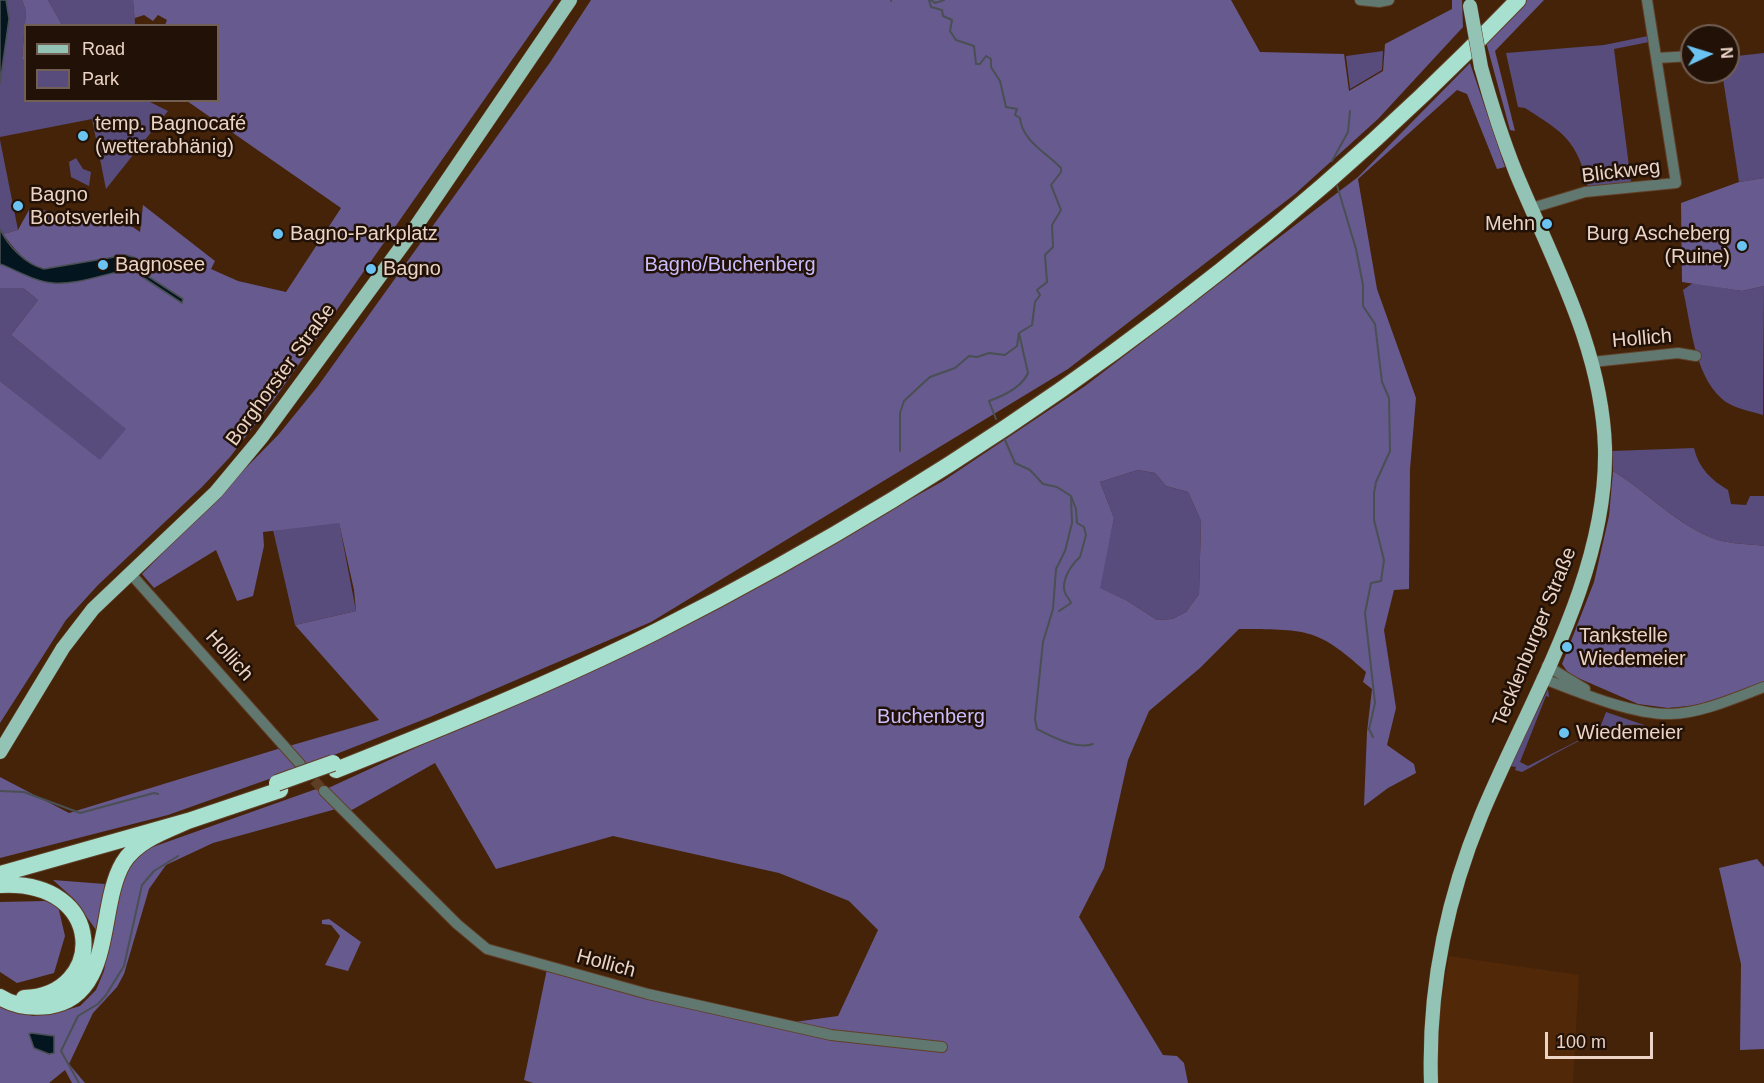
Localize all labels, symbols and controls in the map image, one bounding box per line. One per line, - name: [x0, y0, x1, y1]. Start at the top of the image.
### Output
- legend: [24, 24, 219, 102]
- north arrow: [1680, 24, 1740, 84]
- text: Road: [82, 39, 125, 59]
- text: N: [1718, 46, 1735, 59]
- text: Park: [82, 69, 119, 89]
- place label: temp. Bagnocafé (wetterabhänig): [95, 112, 246, 159]
- marker: temp. Bagnocafé (wetterabhänig): [76, 129, 90, 143]
- street label: Blickweg: [1580, 155, 1662, 189]
- place label: Bagno Bootsverleih: [30, 183, 140, 230]
- marker: Bagno Bootsverleih: [11, 199, 25, 213]
- place label: Mehn: [1485, 212, 1535, 236]
- marker: Mehn: [1540, 217, 1554, 231]
- place label: Bagno-Parkplatz: [290, 222, 438, 246]
- place label: Burg Ascheberg (Ruine): [1587, 222, 1730, 269]
- marker: Bagno-Parkplatz: [271, 227, 285, 241]
- marker: Burg Ascheberg (Ruine): [1735, 239, 1749, 253]
- place label: Bagnosee: [115, 253, 205, 277]
- park label: Bagno/Buchenberg: [644, 253, 816, 277]
- place label: Bagno: [383, 257, 441, 281]
- marker: Bagnosee: [96, 258, 110, 272]
- marker: Bagno: [364, 262, 378, 276]
- street label: Borghorster Straße: [221, 299, 341, 451]
- street label: Hollich: [1611, 324, 1673, 354]
- street label: Tecklenburger Straße: [1488, 544, 1582, 730]
- place label: Tankstelle Wiedemeier: [1579, 624, 1686, 671]
- street label: Hollich: [200, 626, 258, 686]
- marker: Tankstelle Wiedemeier: [1560, 640, 1574, 654]
- park label: Buchenberg: [877, 705, 985, 729]
- place label: Wiedemeier: [1576, 721, 1683, 745]
- marker: Wiedemeier: [1557, 726, 1571, 740]
- street label: Hollich: [574, 945, 638, 983]
- scale bar: [1548, 1020, 1656, 1058]
- text: 100 m: [1556, 1032, 1606, 1052]

